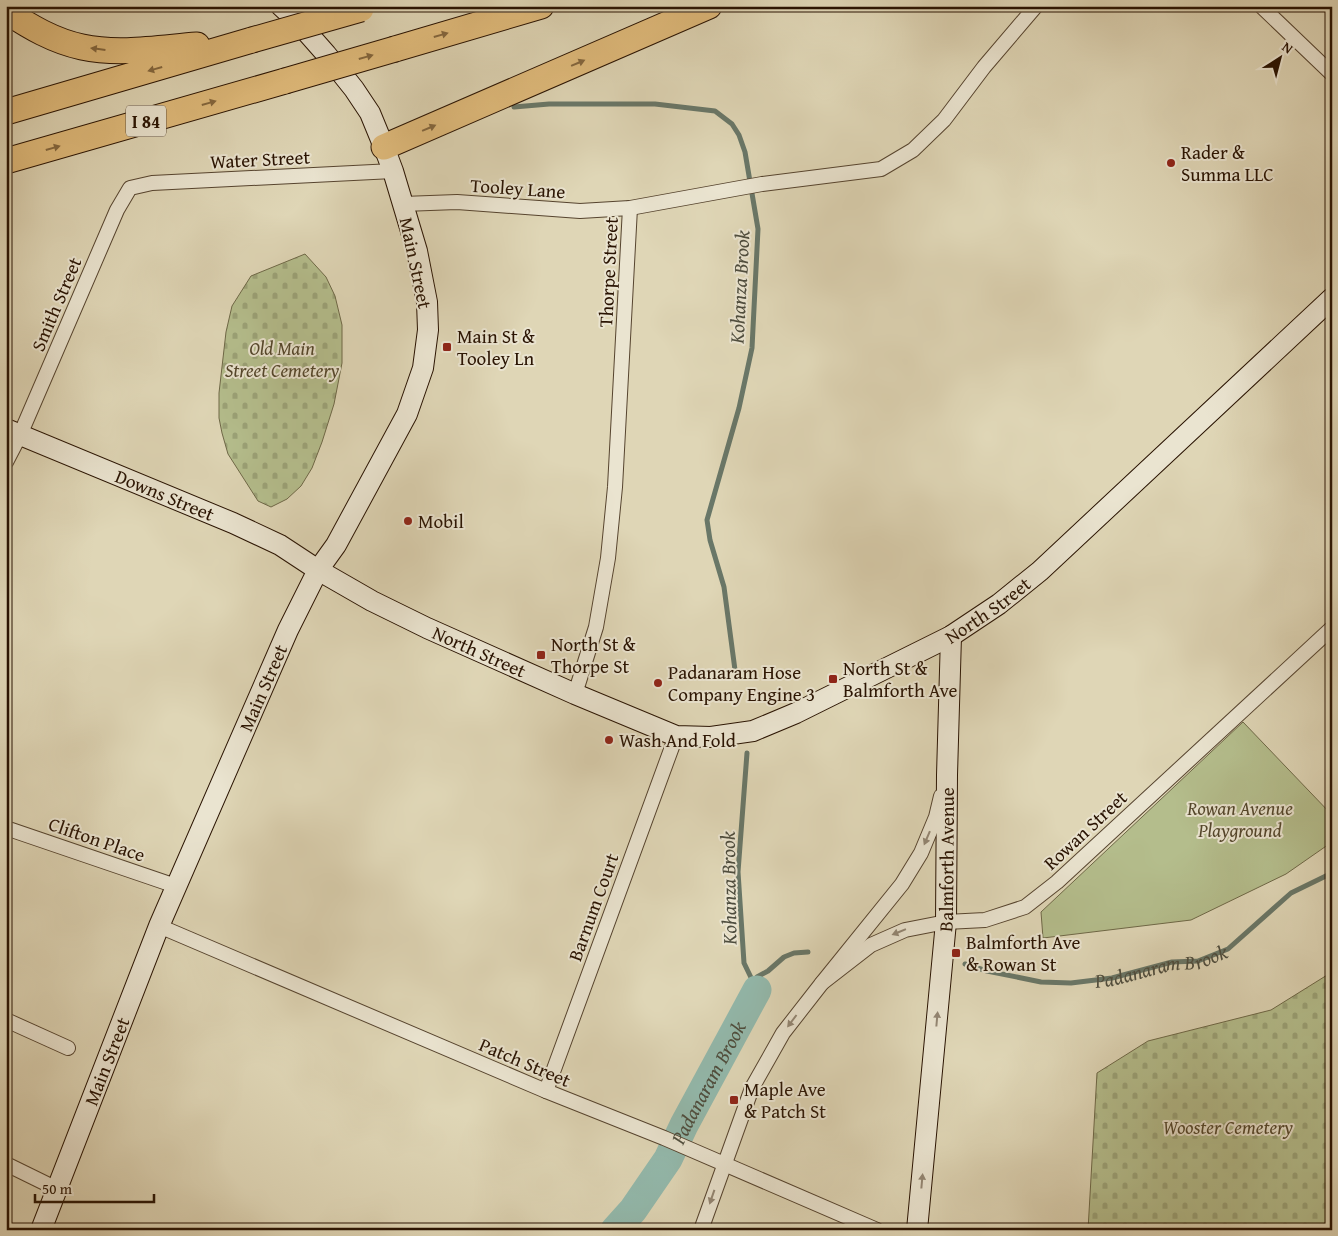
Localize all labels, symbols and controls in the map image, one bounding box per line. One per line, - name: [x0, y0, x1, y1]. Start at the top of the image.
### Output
- one-way arrow: [434, 31, 449, 39]
- north arrow: [1256, 32, 1306, 82]
- text: N: [1278, 37, 1298, 59]
- one-way arrow: [90, 45, 106, 53]
- one-way arrow: [358, 53, 373, 61]
- one-way arrow: [571, 59, 585, 67]
- one-way arrow: [147, 65, 162, 73]
- one-way arrow: [202, 98, 217, 106]
- road number: I 84: [126, 105, 166, 136]
- one-way arrow: [422, 123, 436, 131]
- place label: Rader & Summa LLC: [1181, 138, 1274, 188]
- street label: Water Street: [209, 142, 311, 176]
- one-way arrow: [46, 144, 61, 152]
- marker: Rader & Summa LLC: [1165, 157, 1177, 169]
- street label: Tooley Lane: [470, 171, 566, 205]
- street label: Main Street: [393, 215, 439, 312]
- street label: Thorpe Street: [591, 216, 625, 328]
- water label: Kohanza Brook: [721, 229, 756, 345]
- street label: Smith Street: [24, 252, 88, 355]
- place label: Main St & Tooley Ln: [457, 322, 535, 372]
- park label: Old Main Street Cemetery: [225, 334, 340, 384]
- marker: Main St & Tooley Ln: [441, 341, 453, 353]
- street label: Downs Street: [111, 462, 219, 528]
- place label: Mobil: [418, 507, 464, 535]
- marker: Mobil: [402, 515, 414, 527]
- street label: North Street: [939, 570, 1037, 650]
- street label: North Street: [428, 618, 531, 685]
- place label: North St & Thorpe St: [551, 630, 636, 680]
- street label: Main Street: [231, 639, 294, 736]
- marker: North St & Thorpe St: [535, 649, 547, 661]
- place label: North St & Balmforth Ave: [843, 654, 957, 704]
- place label: Padanaram Hose Company Engine 3: [668, 658, 815, 708]
- marker: North St & Balmforth Ave: [827, 673, 839, 685]
- marker: Padanaram Hose Company Engine 3: [652, 677, 664, 689]
- place label: Wash And Fold: [619, 726, 737, 754]
- marker: Wash And Fold: [603, 734, 615, 746]
- street label: Rowan Street: [1037, 784, 1133, 876]
- street label: Balmforth Avenue: [931, 787, 961, 933]
- park label: Rowan Avenue Playground: [1186, 794, 1293, 844]
- street label: Clifton Place: [45, 809, 149, 869]
- water label: Kohanza Brook: [712, 830, 744, 946]
- one-way arrow: [922, 831, 930, 845]
- street label: Barnum Court: [561, 849, 626, 965]
- place label: Balmforth Ave & Rowan St: [966, 928, 1080, 978]
- one-way arrow: [892, 929, 906, 937]
- water label: Padanaram Brook: [1092, 936, 1232, 995]
- marker: Balmforth Ave & Rowan St: [950, 947, 962, 959]
- one-way arrow: [933, 1011, 941, 1027]
- street label: Main Street: [77, 1013, 136, 1110]
- one-way arrow: [787, 1014, 797, 1028]
- water label: Padanaram Brook: [662, 1015, 753, 1149]
- street label: Patch Street: [475, 1030, 575, 1094]
- place label: Maple Ave & Patch St: [744, 1075, 826, 1125]
- marker: Maple Ave & Patch St: [728, 1094, 740, 1106]
- park label: Wooster Cemetery: [1163, 1113, 1293, 1141]
- scale bar: [35, 1171, 154, 1203]
- one-way arrow: [918, 1173, 926, 1189]
- text: 50 m: [42, 1178, 73, 1199]
- one-way arrow: [708, 1190, 716, 1205]

